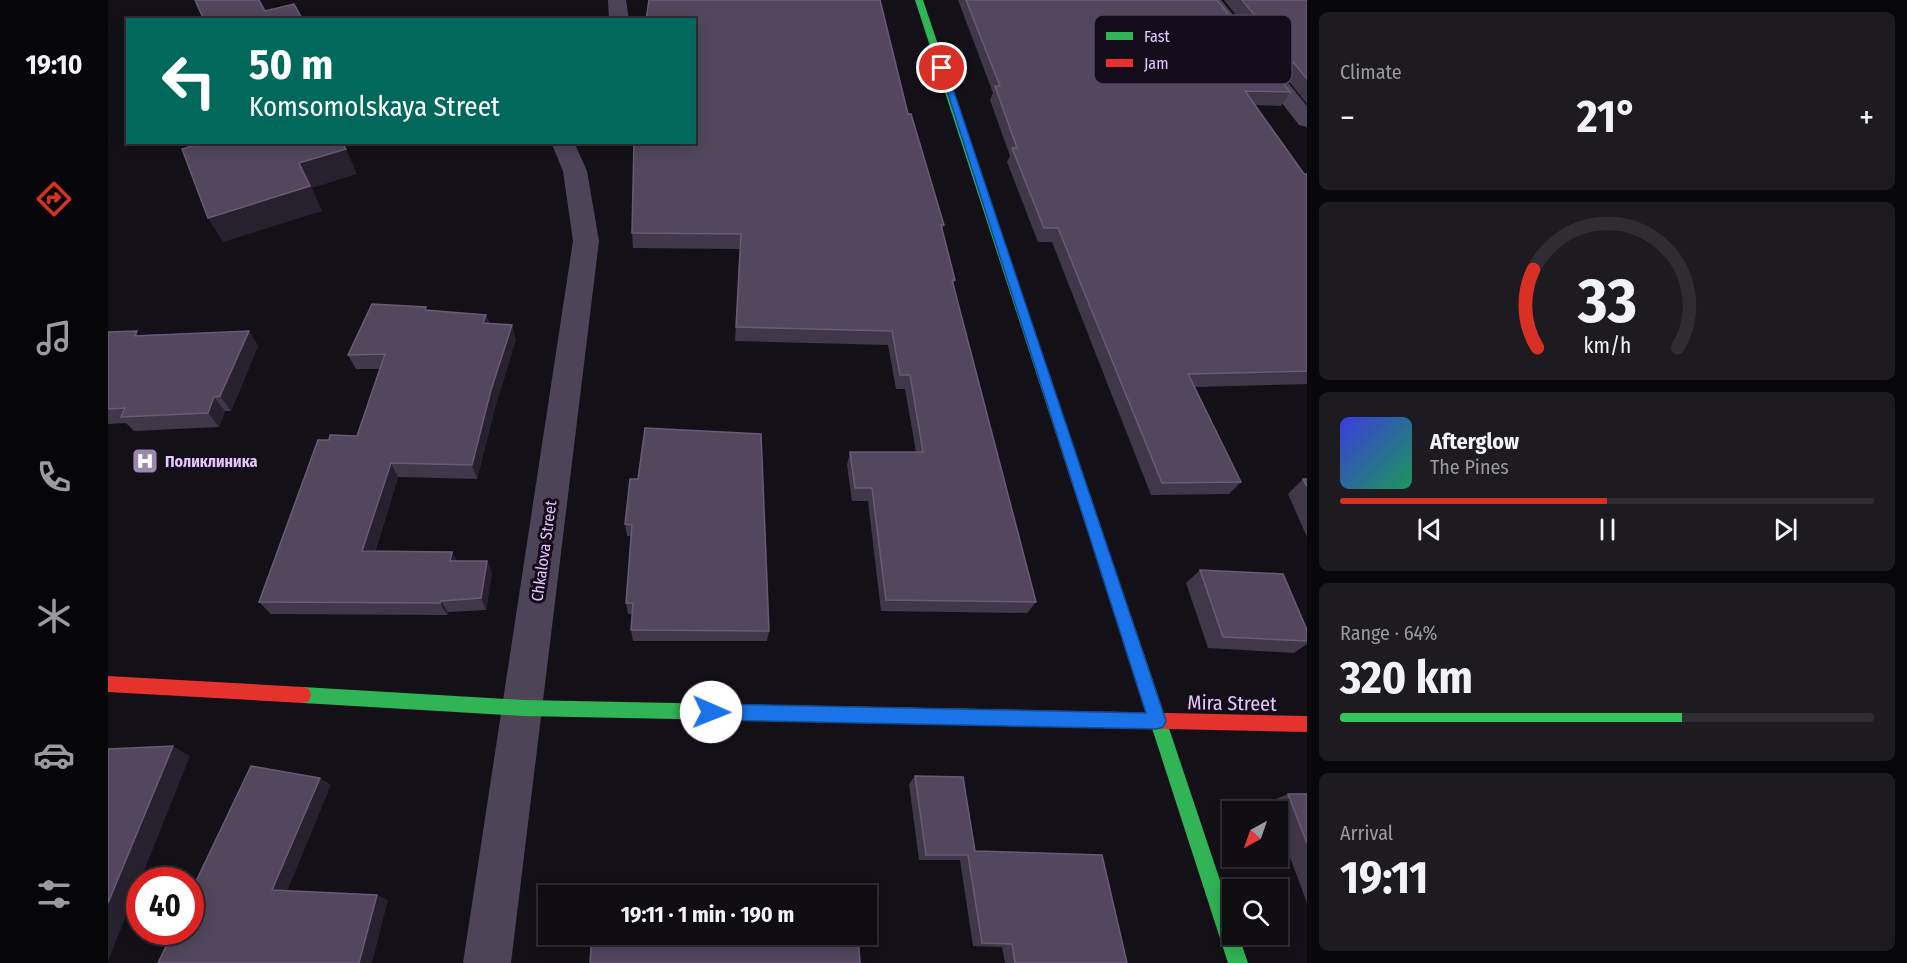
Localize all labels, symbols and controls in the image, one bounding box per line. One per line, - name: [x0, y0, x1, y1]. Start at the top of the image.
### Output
- legend: [1094, 15, 1292, 84]
- text: Fast: [1144, 27, 1171, 46]
- text: 50 m: [249, 40, 333, 90]
- icon: left: [150, 42, 228, 120]
- pin: [916, 42, 967, 93]
- text: 19:10: [26, 49, 82, 81]
- icon: arrive: [925, 51, 958, 84]
- text: Jam: [1144, 54, 1169, 73]
- text: Climate: [1340, 60, 1402, 84]
- text: 21°: [1577, 90, 1637, 144]
- text: Komsomolskaya Street: [249, 91, 500, 123]
- text: −: [1340, 98, 1355, 138]
- text: +: [1859, 98, 1874, 138]
- icon: directions: [33, 178, 75, 220]
- text: 33: [1576, 264, 1637, 339]
- icon: music: [33, 317, 75, 359]
- text: km/h: [1583, 334, 1631, 360]
- text: Afterglow: [1430, 428, 1519, 455]
- hospital icon: Поликлиника: [130, 446, 160, 476]
- place label: Поликлиника: [165, 452, 257, 471]
- text: The Pines: [1430, 455, 1509, 479]
- icon: phone: [33, 456, 75, 498]
- street label: Chkalova Street: [528, 499, 561, 603]
- icon: previous: [1413, 513, 1446, 546]
- icon: pause: [1591, 513, 1624, 546]
- icon: next: [1769, 513, 1802, 546]
- icon: climate: [33, 595, 75, 637]
- text: Range · 64%: [1340, 621, 1437, 645]
- text: 320 km: [1340, 651, 1473, 705]
- position arrow: [679, 680, 743, 744]
- street label: Mira Street: [1187, 690, 1277, 716]
- icon: car: [33, 734, 75, 776]
- north arrow: [1222, 801, 1288, 867]
- map controls: [1222, 801, 1288, 945]
- text: Arrival: [1340, 821, 1393, 845]
- text: 19:11: [1340, 851, 1428, 905]
- speed limit sign: 40: [126, 867, 204, 945]
- icon: filters: [33, 873, 75, 915]
- button: search: [1222, 879, 1288, 945]
- text: 19:11 · 1 min · 190 m: [621, 901, 794, 928]

